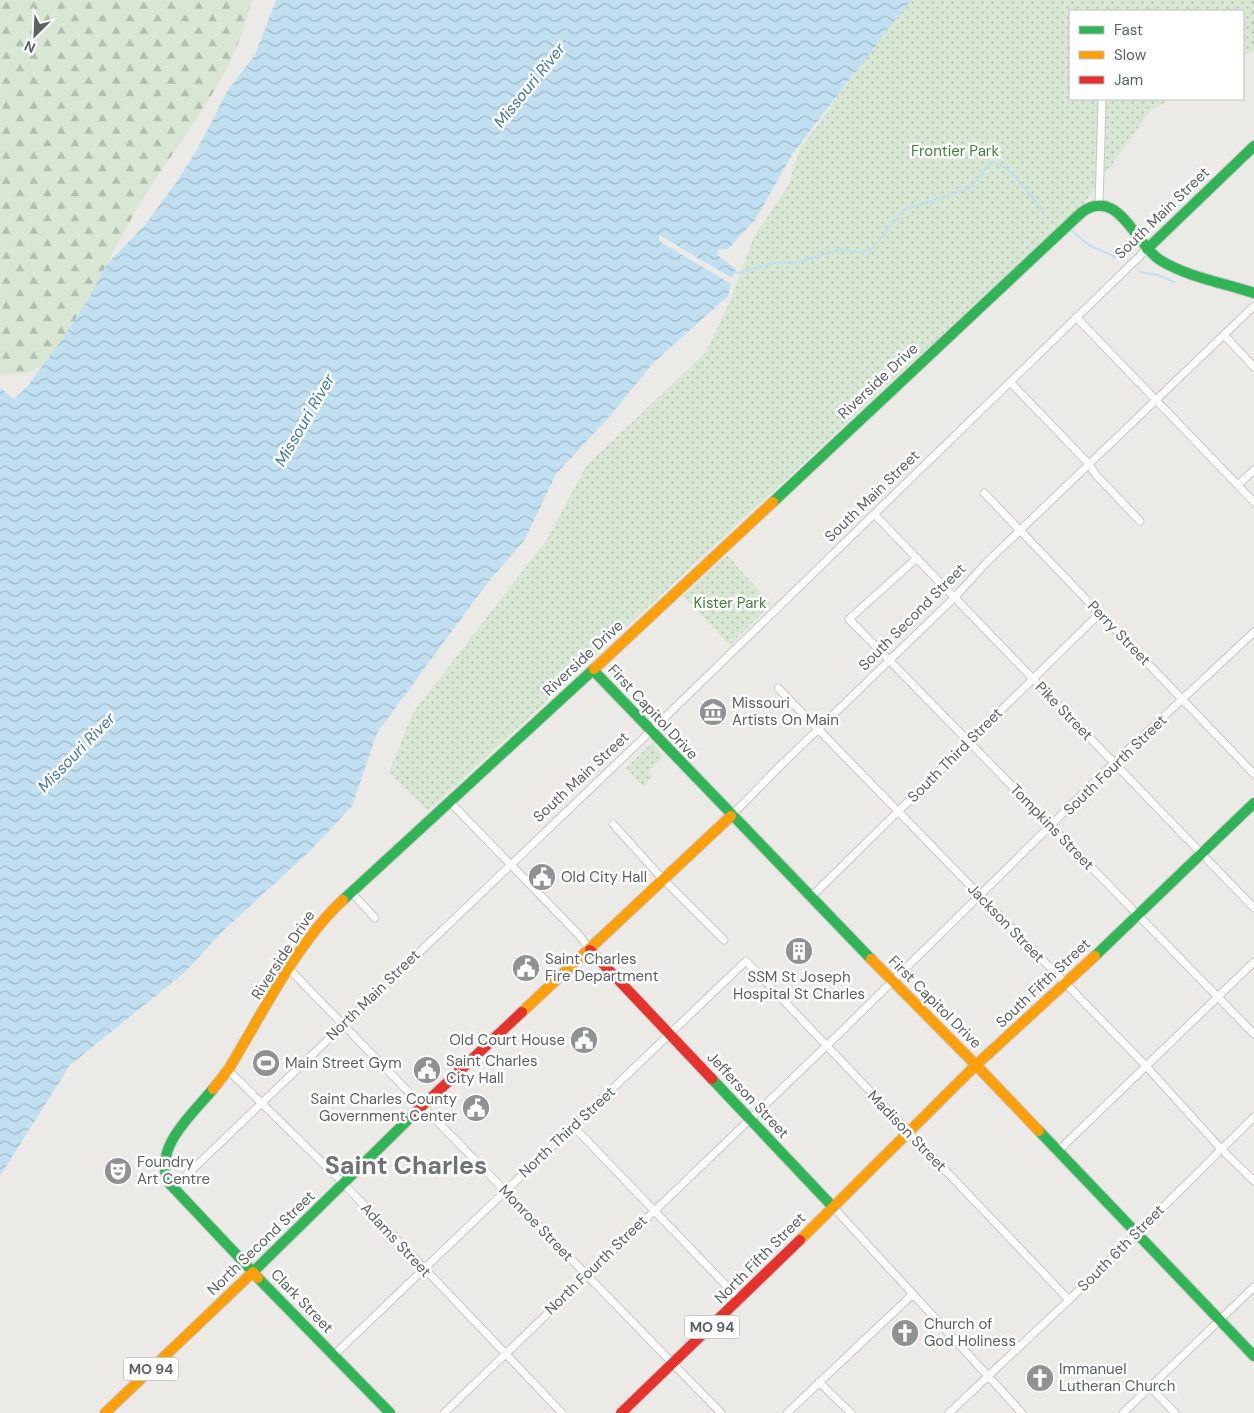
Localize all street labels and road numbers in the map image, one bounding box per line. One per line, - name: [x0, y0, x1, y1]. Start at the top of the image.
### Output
- street label: South Main Street: [1110, 163, 1214, 263]
- street label: Riverside Drive: [834, 339, 922, 423]
- street label: South Main Street: [820, 446, 924, 546]
- street label: South Second Street: [854, 559, 970, 675]
- street label: Perry Street: [1083, 596, 1155, 670]
- street label: Riverside Drive: [539, 616, 627, 700]
- street label: First Capitol Drive: [604, 660, 702, 764]
- street label: Pike Street: [1031, 677, 1097, 745]
- street label: South Third Street: [903, 703, 1007, 807]
- street label: South Fourth Street: [1059, 710, 1171, 820]
- street label: South Main Street: [529, 727, 633, 827]
- street label: Tompkins Street: [1006, 780, 1098, 874]
- street label: Jackson Street: [963, 879, 1049, 967]
- street label: Riverside Drive: [247, 906, 319, 1004]
- street label: South Fifth Street: [991, 934, 1095, 1032]
- street label: North Main Street: [322, 945, 424, 1045]
- street label: First Capitol Drive: [884, 951, 986, 1053]
- street label: Jefferson Street: [703, 1047, 793, 1143]
- street label: North Third Street: [514, 1082, 620, 1182]
- street label: Madison Street: [863, 1086, 951, 1176]
- street label: Monroe Street: [494, 1180, 578, 1266]
- street label: North Second Street: [203, 1186, 319, 1300]
- street label: Adams Street: [356, 1199, 436, 1281]
- street label: South 6th Street: [1073, 1200, 1169, 1296]
- street label: North Fifth Street: [710, 1208, 810, 1308]
- street label: North Fourth Street: [540, 1211, 652, 1319]
- street label: Clark Street: [266, 1265, 338, 1337]
- road number: MO 94: [684, 1315, 740, 1338]
- road number: MO 94: [124, 1358, 178, 1380]

